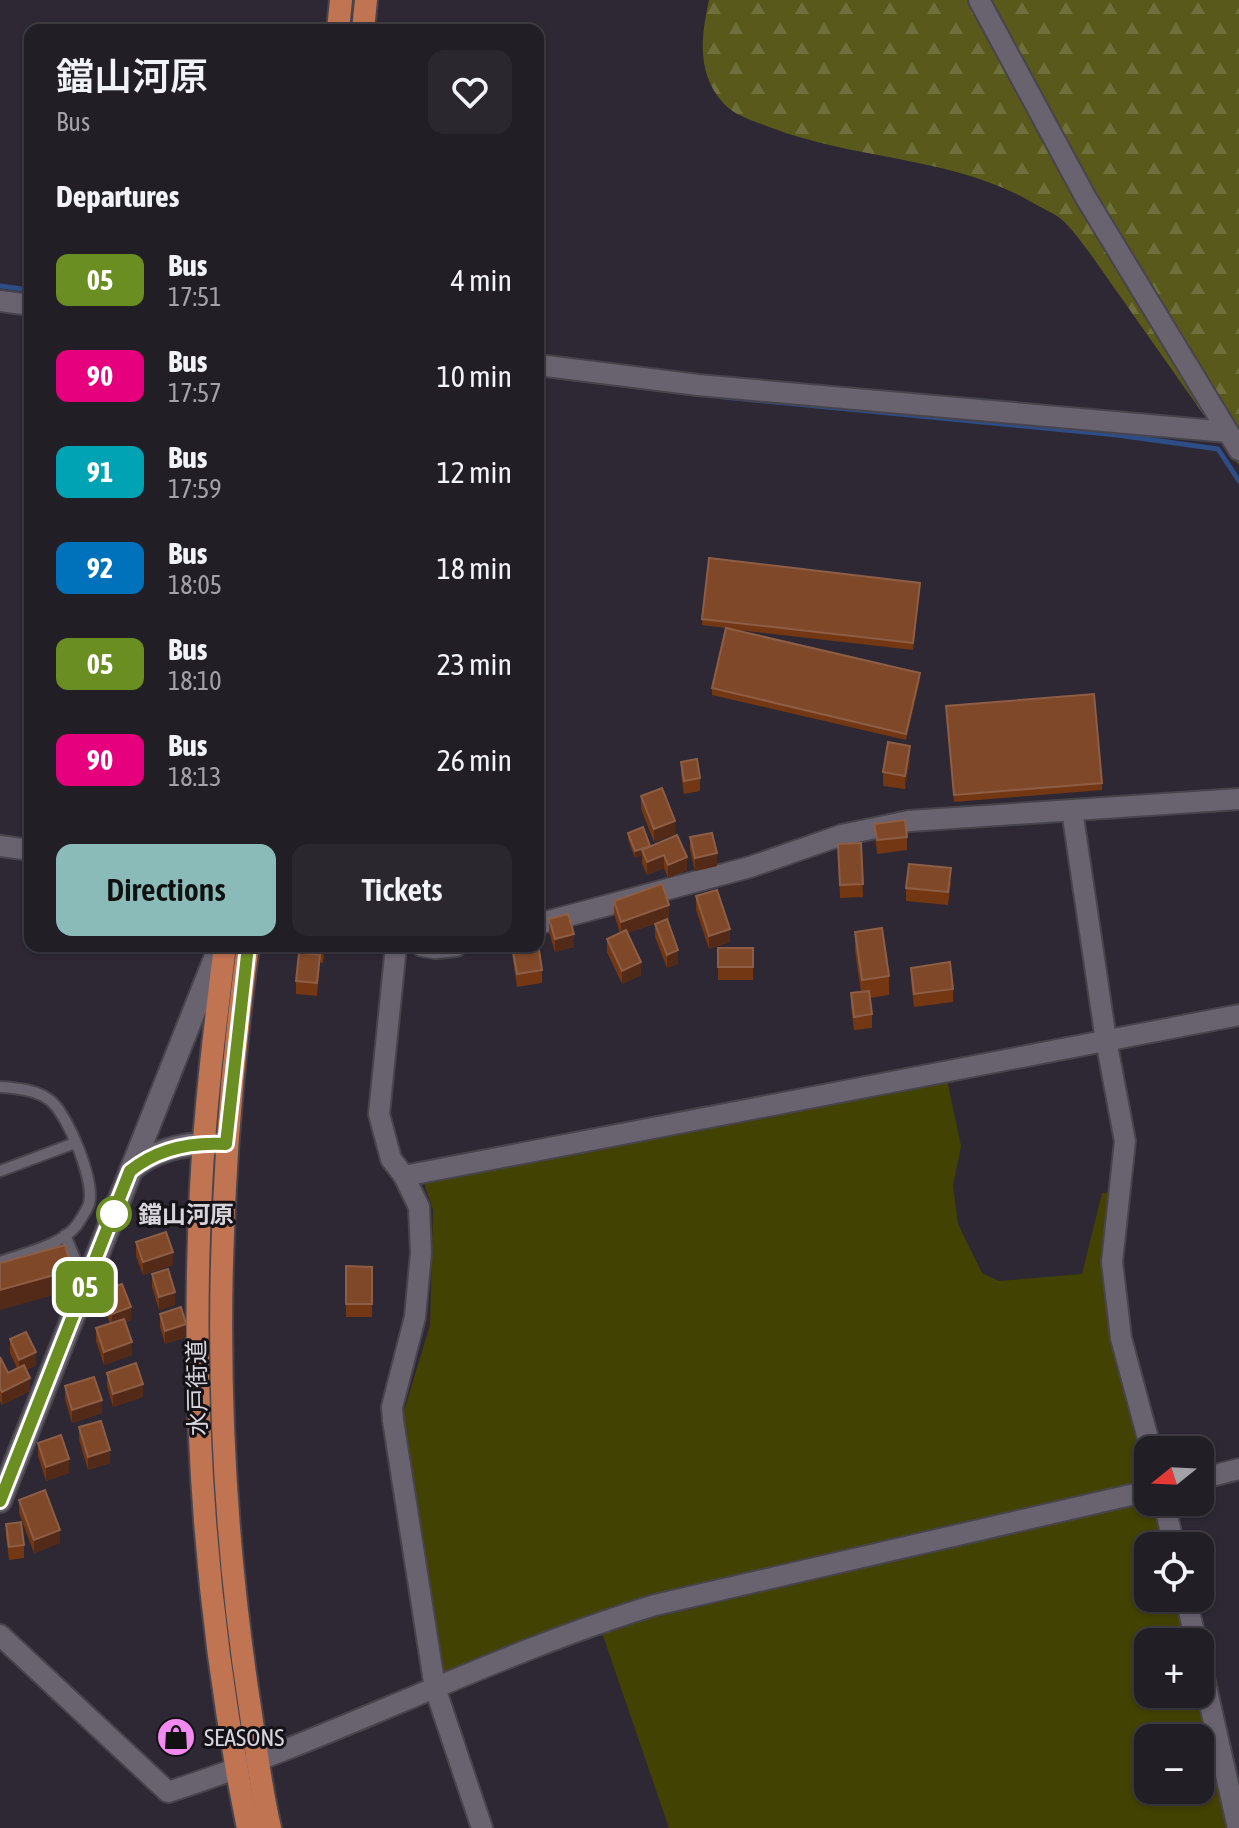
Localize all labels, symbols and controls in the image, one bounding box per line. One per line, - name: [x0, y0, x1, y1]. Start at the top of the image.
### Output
- button: heart: [428, 50, 512, 134]
- text: 鐺山河原: [56, 55, 208, 98]
- text: Bus: [56, 107, 90, 137]
- text: Departures: [56, 179, 179, 213]
- text: Bus: [168, 248, 207, 282]
- text: 4 min: [451, 263, 512, 297]
- text: 05: [87, 264, 113, 296]
- text: 17:51: [168, 282, 222, 312]
- text: Bus: [168, 344, 207, 378]
- text: 10 min: [437, 359, 512, 393]
- text: 90: [87, 360, 113, 392]
- text: 17:57: [168, 378, 222, 408]
- text: Bus: [168, 440, 207, 474]
- text: 12 min: [437, 455, 512, 489]
- text: 91: [87, 456, 113, 488]
- text: 17:59: [168, 474, 222, 504]
- text: Bus: [168, 536, 207, 570]
- text: 18 min: [437, 551, 512, 585]
- text: 92: [87, 552, 113, 584]
- text: 18:05: [168, 570, 222, 600]
- text: Bus: [168, 632, 207, 666]
- text: 23 min: [437, 647, 512, 681]
- text: 05: [87, 648, 113, 680]
- text: 18:10: [168, 666, 222, 696]
- text: Bus: [168, 728, 207, 762]
- text: 26 min: [437, 743, 512, 777]
- text: 90: [87, 744, 113, 776]
- text: 18:13: [168, 762, 222, 792]
- button: Directions: [56, 844, 276, 936]
- button: Tickets: [292, 844, 512, 936]
- marker: 鐺山河原: [97, 1197, 131, 1231]
- place label: 鐺山河原: [138, 1201, 234, 1228]
- line badge: 05: [49, 1261, 121, 1313]
- text: 05: [72, 1271, 98, 1303]
- street label: 水戸街道: [183, 1340, 211, 1436]
- north arrow: [1134, 1436, 1214, 1516]
- map controls: [1134, 1436, 1214, 1804]
- button: locate: [1134, 1532, 1214, 1612]
- button: +: [1134, 1628, 1214, 1708]
- shop icon: SEASONS: [155, 1716, 197, 1758]
- place label: SEASONS: [204, 1724, 284, 1751]
- button: −: [1134, 1724, 1214, 1804]

